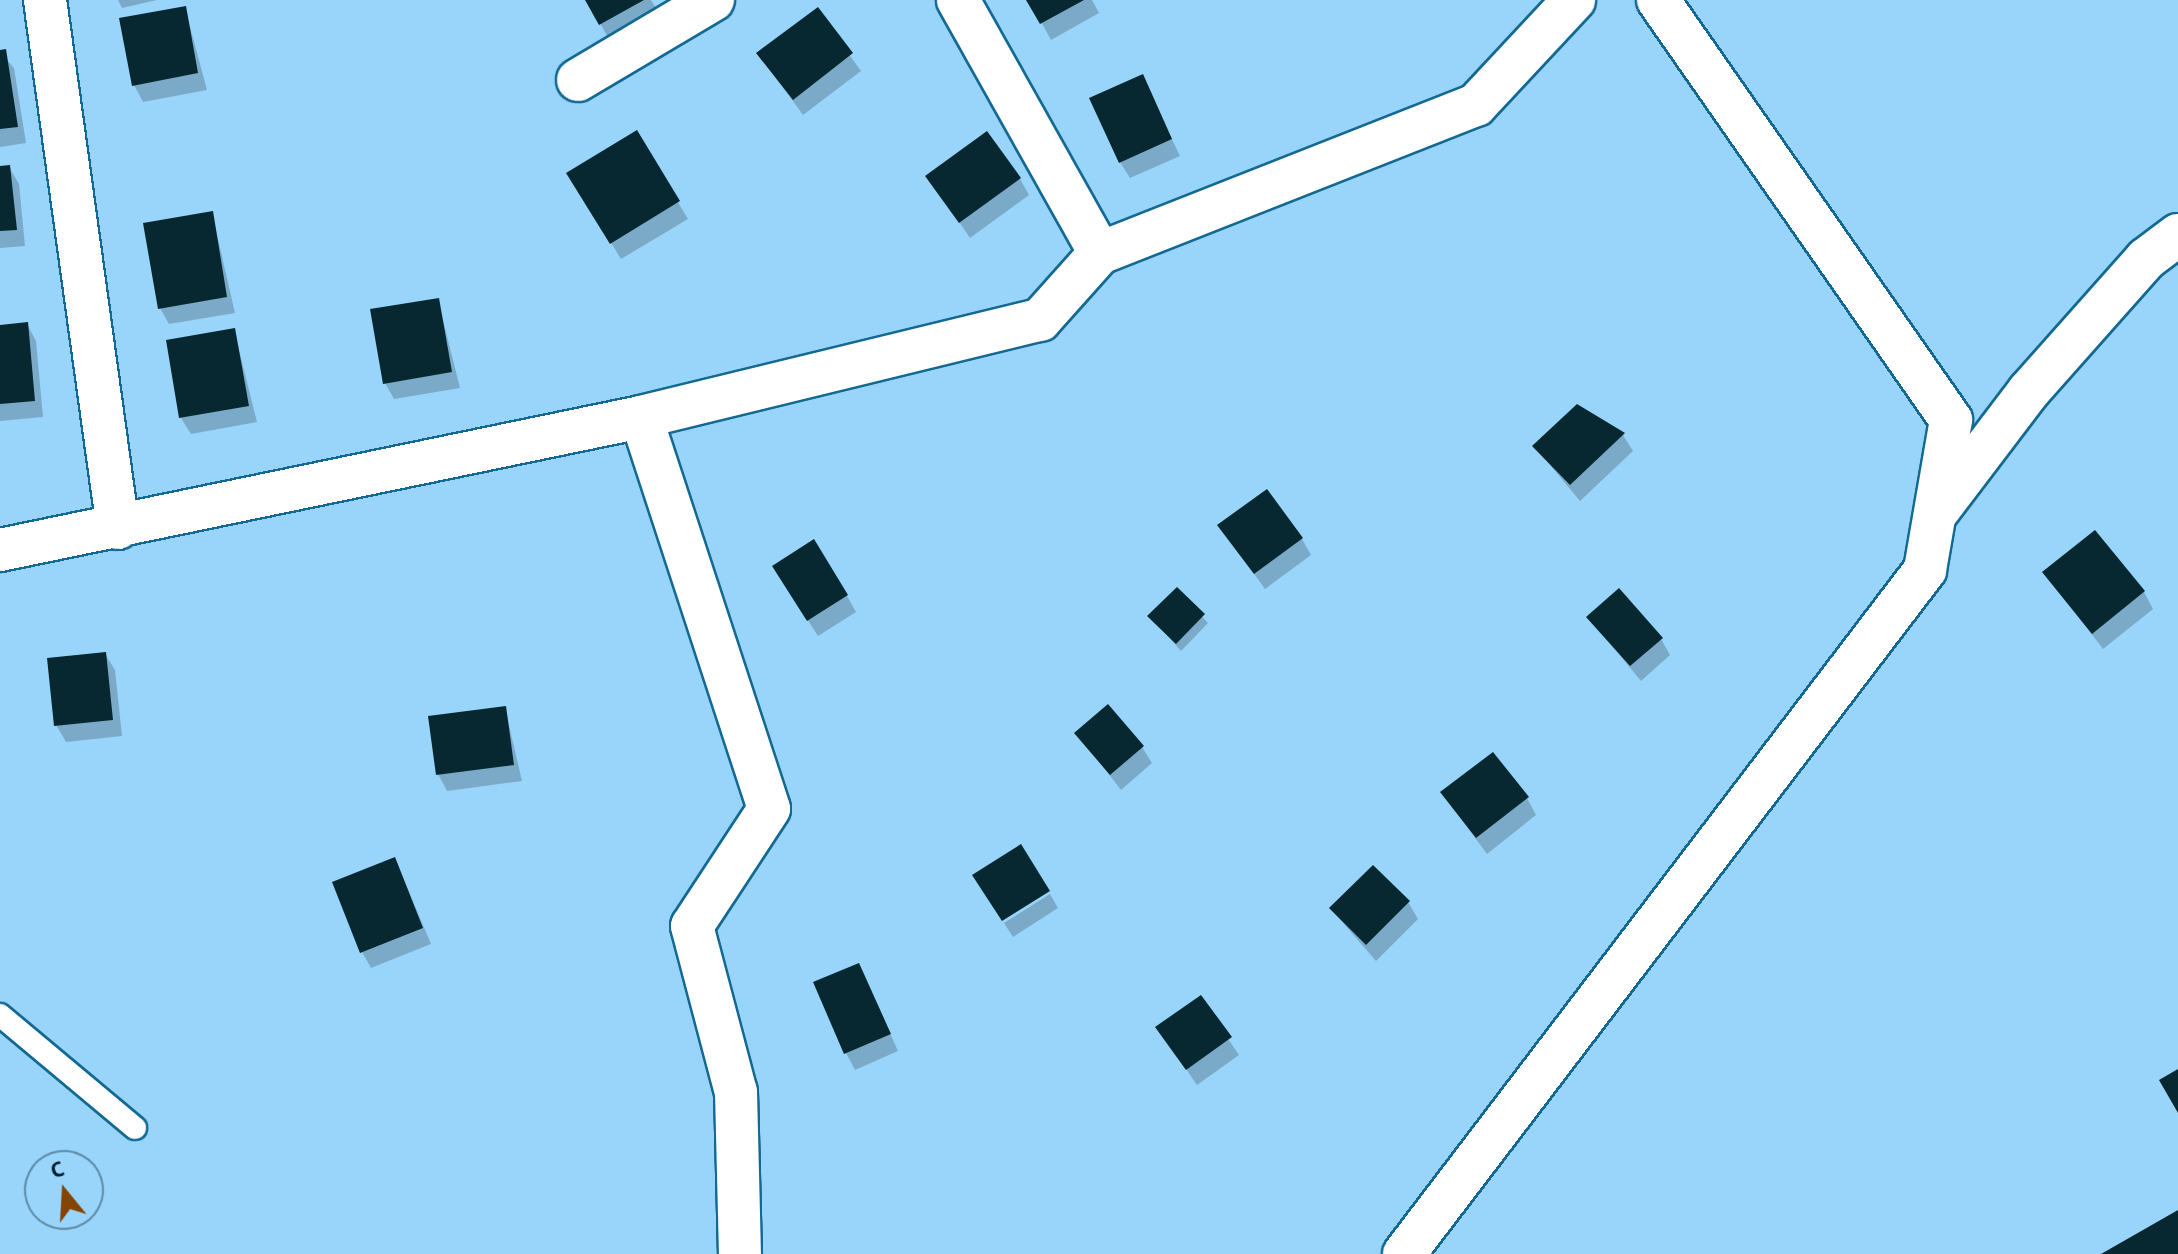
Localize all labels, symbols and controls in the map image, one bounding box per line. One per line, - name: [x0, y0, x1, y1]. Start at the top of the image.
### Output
- north arrow: [24, 1150, 104, 1230]
- text: С: [47, 1154, 67, 1184]

